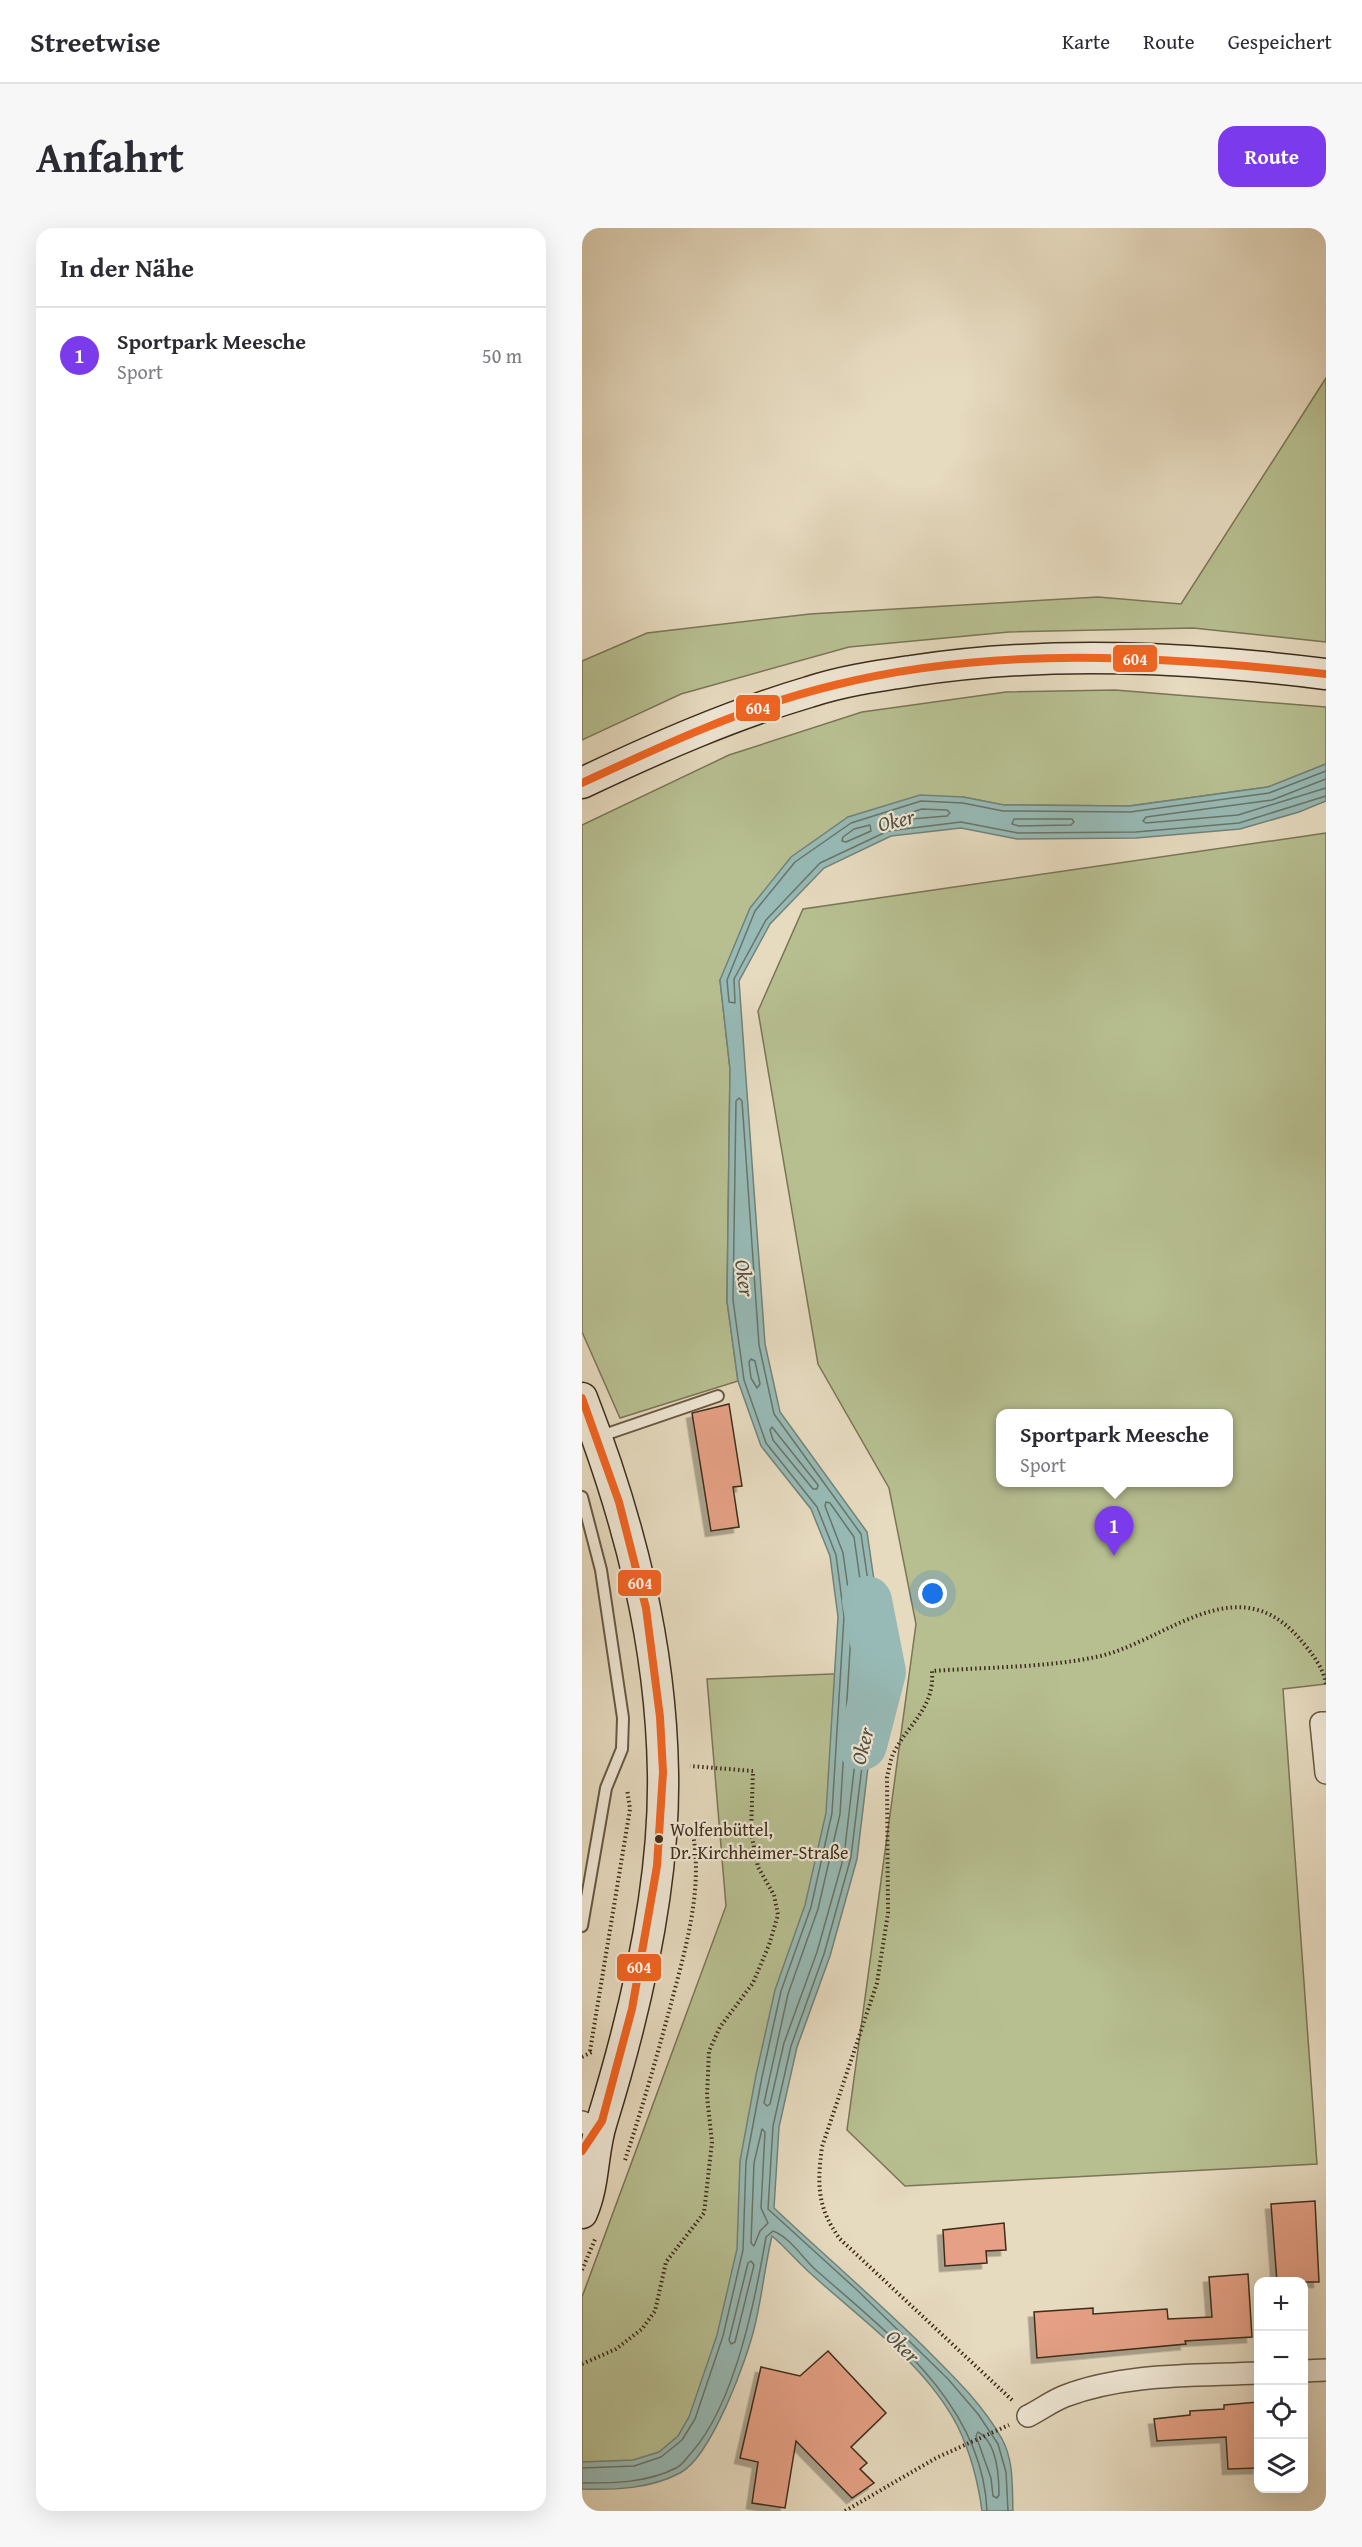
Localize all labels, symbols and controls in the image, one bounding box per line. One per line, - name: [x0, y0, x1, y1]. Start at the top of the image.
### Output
- text: Streetwise: [30, 21, 160, 62]
- text: Karte: [1062, 26, 1110, 57]
- text: Route: [1143, 26, 1195, 57]
- text: Gespeichert: [1228, 26, 1332, 57]
- text: Anfahrt: [36, 126, 184, 187]
- button: Route: [1218, 126, 1326, 187]
- text: In der Nähe: [60, 248, 194, 287]
- text: Sportpark Meesche: [117, 325, 306, 357]
- text: 1: [74, 341, 85, 370]
- text: 50 m: [482, 341, 522, 370]
- text: Sport: [117, 357, 163, 386]
- line badge: 604: [1112, 644, 1158, 673]
- text: 604: [1123, 647, 1147, 671]
- line badge: 604: [735, 694, 781, 722]
- text: 604: [746, 696, 770, 720]
- water label: Oker: [874, 800, 919, 840]
- water label: Oker: [727, 1257, 763, 1300]
- popup: [996, 1409, 1233, 1487]
- text: Sportpark Meesche: [1020, 1418, 1209, 1450]
- text: Sport: [1020, 1450, 1066, 1479]
- pin: 1: [1094, 1506, 1134, 1556]
- line badge: 604: [617, 1569, 662, 1597]
- text: 604: [628, 1571, 652, 1595]
- your location: [918, 1579, 947, 1608]
- water label: Oker: [842, 1723, 882, 1768]
- place label: Wolfenbüttel, Dr.-Kirchheimer-Straße: [670, 1816, 849, 1866]
- marker: Wolfenbüttel, Dr.-Kirchheimer-Straße: [653, 1833, 665, 1845]
- line badge: 604: [616, 1953, 662, 1982]
- text: 604: [627, 1955, 651, 1979]
- map controls: [1254, 2277, 1308, 2493]
- button: +: [1254, 2277, 1308, 2331]
- water label: Oker: [879, 2322, 928, 2371]
- button: −: [1254, 2331, 1308, 2385]
- button: locate: [1254, 2385, 1308, 2439]
- button: layers: [1254, 2439, 1308, 2493]

